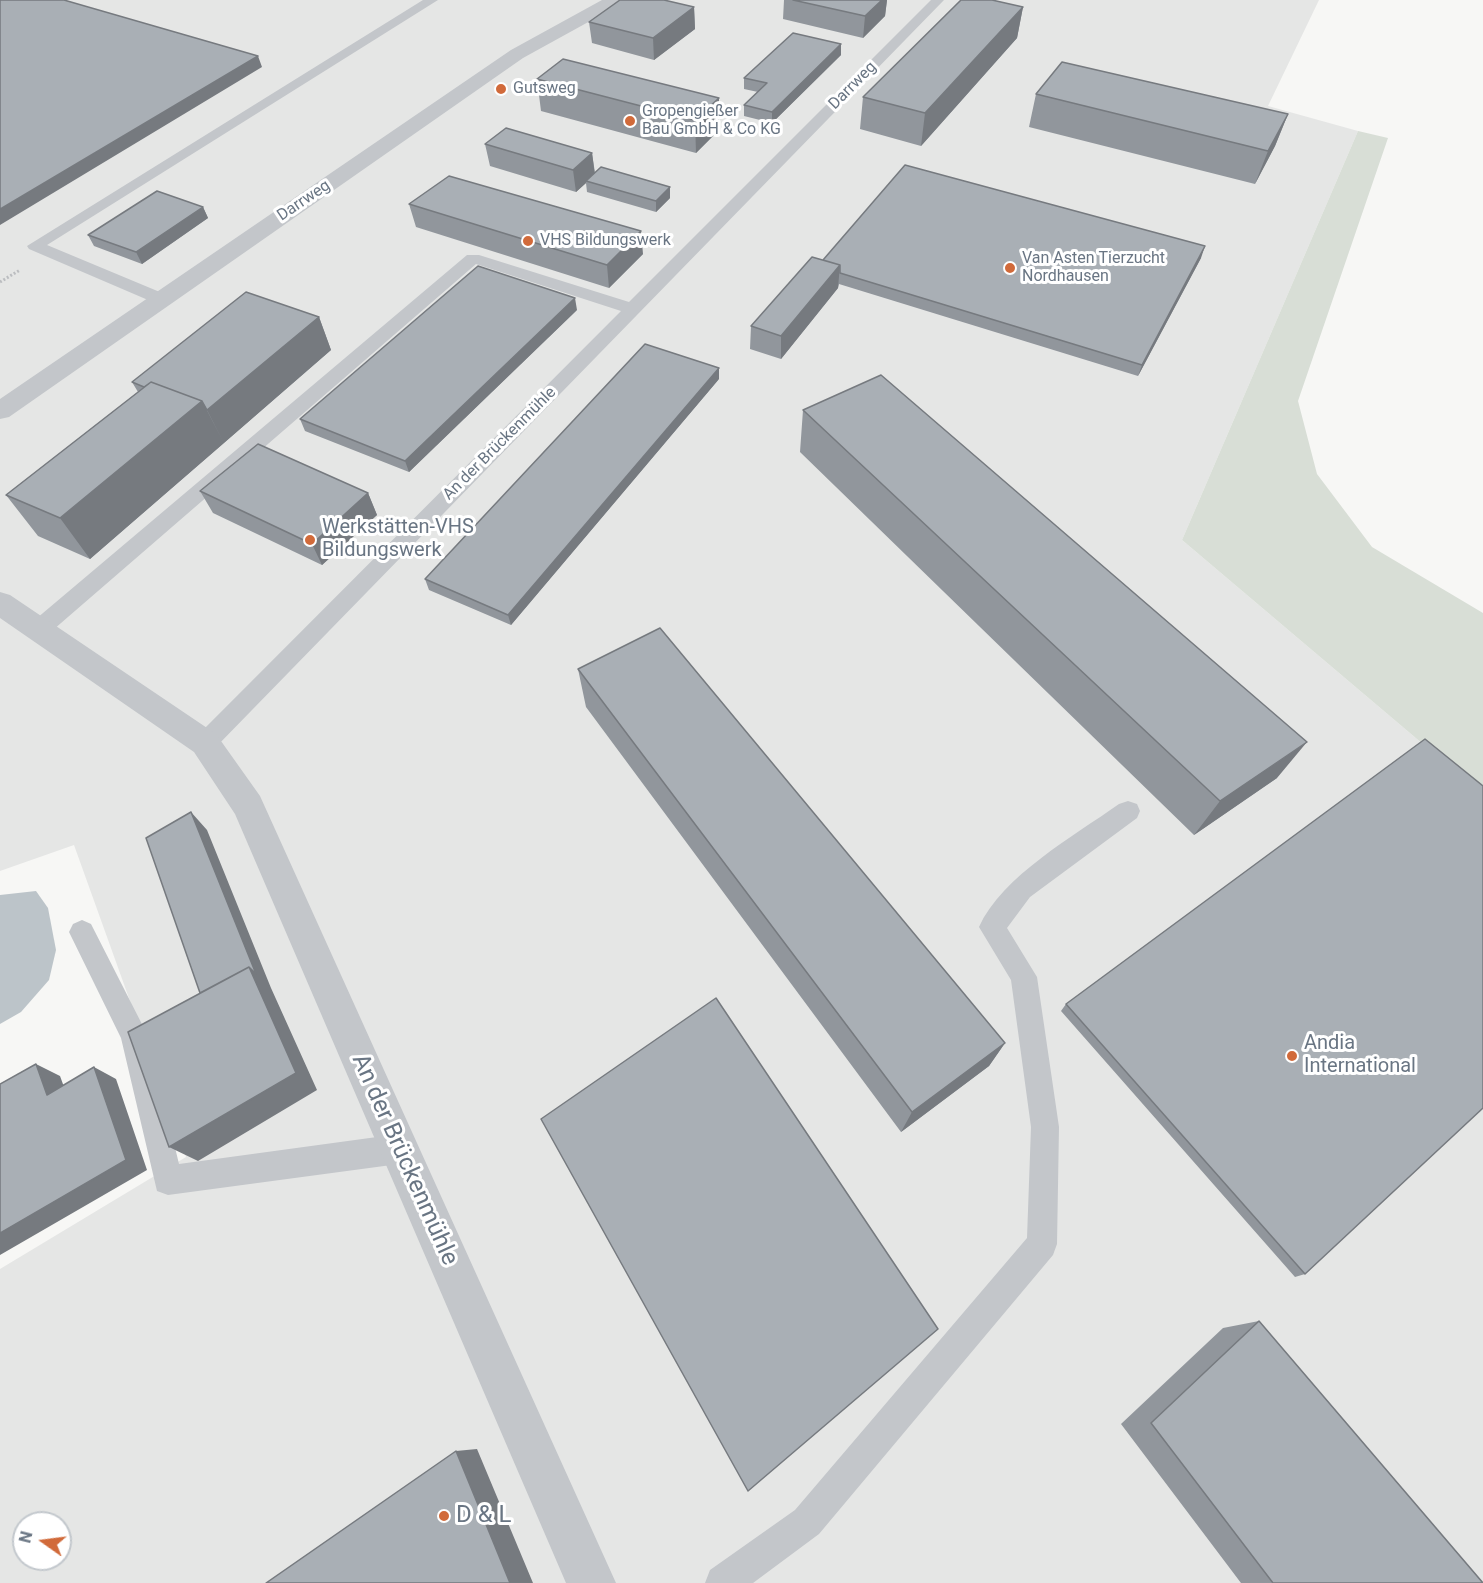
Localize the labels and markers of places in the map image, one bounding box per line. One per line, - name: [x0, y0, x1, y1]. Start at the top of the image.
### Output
- place label: Gutsweg: [513, 79, 576, 99]
- marker: Gutsweg: [494, 82, 508, 96]
- place label: Gropengießer Bau GmbH & Co KG: [642, 102, 781, 140]
- marker: Gropengießer Bau GmbH & Co KG: [623, 114, 637, 128]
- place label: VHS Bildungswerk: [540, 231, 671, 251]
- marker: VHS Bildungswerk: [521, 234, 535, 248]
- place label: Van Asten Tierzucht Nordhausen: [1022, 249, 1165, 287]
- marker: Van Asten Tierzucht Nordhausen: [1003, 261, 1017, 275]
- place label: Werkstätten-VHS Bildungswerk: [322, 516, 474, 563]
- marker: Werkstätten-VHS Bildungswerk: [303, 533, 317, 547]
- place label: Andia International: [1304, 1032, 1416, 1079]
- marker: Andia International: [1285, 1049, 1299, 1063]
- place label: D & L: [456, 1502, 512, 1530]
- marker: D & L: [437, 1509, 451, 1523]

